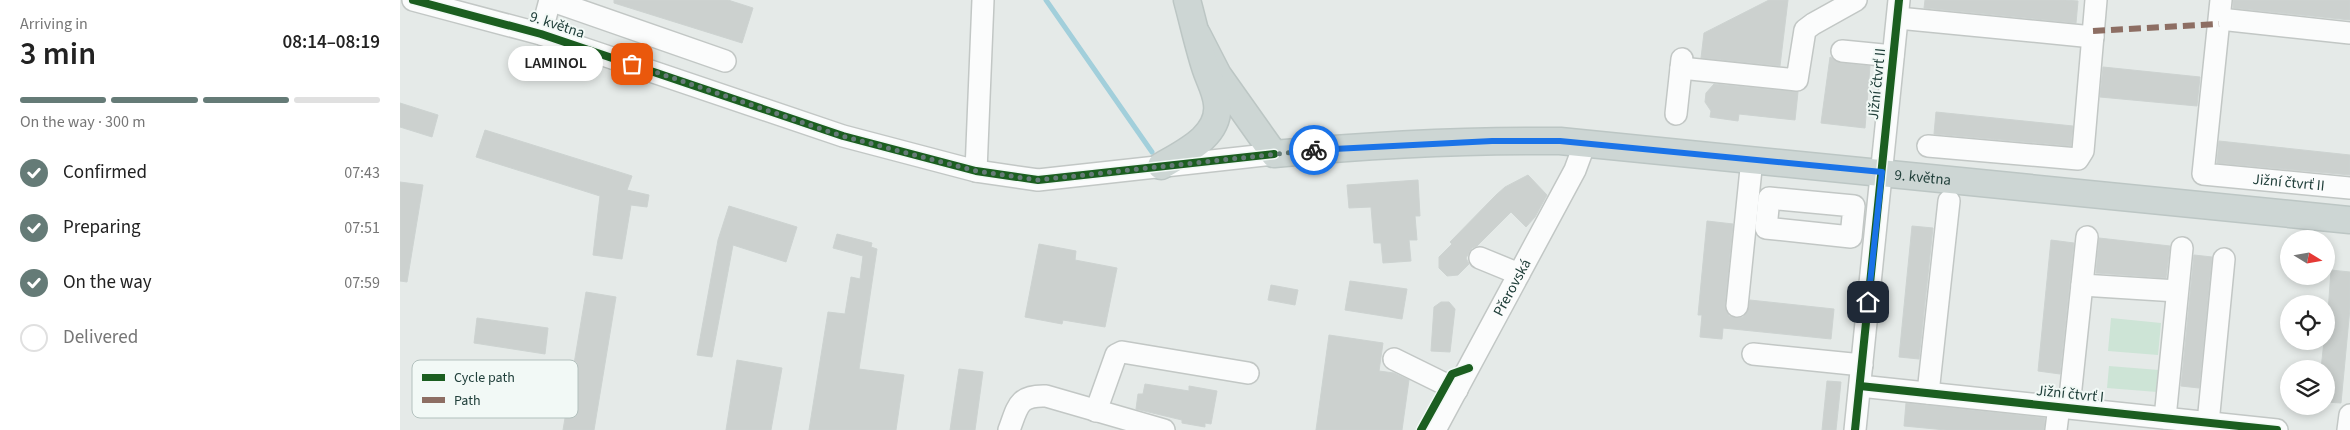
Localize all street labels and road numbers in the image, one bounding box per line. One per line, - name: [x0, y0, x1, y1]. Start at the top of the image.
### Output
- street label: 9. května: [527, 6, 587, 44]
- street label: Jižní čtvrť II: [1863, 47, 1891, 121]
- street label: 9. května: [1894, 164, 1952, 191]
- street label: Jižní čtvrť II: [2252, 168, 2326, 196]
- street label: Přerovská: [1488, 255, 1536, 320]
- street label: Jižní čtvrť I: [2035, 380, 2105, 408]

